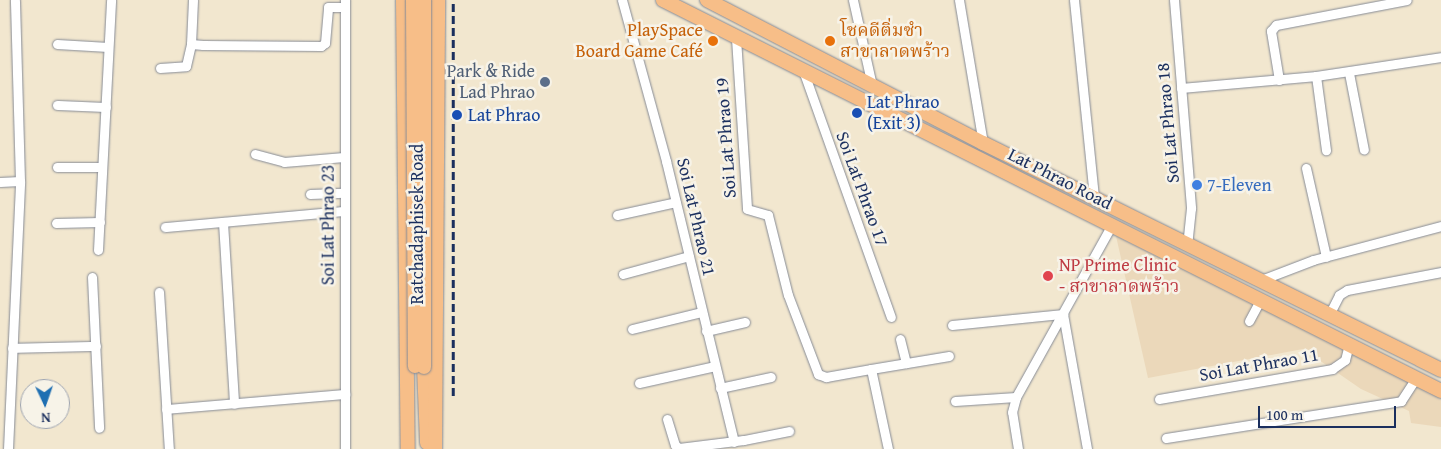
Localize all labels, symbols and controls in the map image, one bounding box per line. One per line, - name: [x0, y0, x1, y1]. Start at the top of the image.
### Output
- place label: PlaySpace Board Game Café: [576, 20, 703, 62]
- place label: โชคดีติ่มซำ สาขาลาดพร้าว: [840, 20, 950, 62]
- marker: PlaySpace Board Game Café: [707, 35, 719, 47]
- marker: โชคดีติ่มซำ สาขาลาดพร้าว: [824, 35, 836, 47]
- place label: Park & Ride Lad Phrao: [447, 61, 535, 104]
- street label: Soi Lat Phrao 18: [1152, 62, 1184, 184]
- marker: Park & Ride Lad Phrao: [539, 76, 551, 88]
- street label: Soi Lat Phrao 19: [711, 77, 741, 199]
- place label: Lat Phrao (Exit 3): [867, 92, 939, 134]
- place label: Lat Phrao: [468, 104, 540, 126]
- marker: Lat Phrao (Exit 3): [851, 107, 863, 119]
- marker: Lat Phrao: [450, 108, 464, 122]
- street label: Soi Lat Phrao 17: [831, 129, 893, 249]
- street label: Ratchadaphisek Road: [406, 144, 428, 304]
- street label: Lat Phrao Road: [1004, 144, 1116, 214]
- street label: Soi Lat Phrao 21: [672, 156, 720, 278]
- street label: Soi Lat Phrao 23: [317, 165, 339, 285]
- place label: 7-Eleven: [1207, 174, 1272, 196]
- marker: 7-Eleven: [1191, 179, 1203, 191]
- place label: NP Prime Clinic - สาขาลาดพร้าว: [1059, 255, 1179, 298]
- marker: NP Prime Clinic - สาขาลาดพร้าว: [1041, 269, 1055, 283]
- street label: Soi Lat Phrao 11: [1198, 344, 1320, 386]
- north arrow: [20, 379, 70, 429]
- scale bar: [1261, 396, 1398, 428]
- text: 100 m: [1266, 404, 1303, 425]
- text: N: [41, 408, 51, 428]

